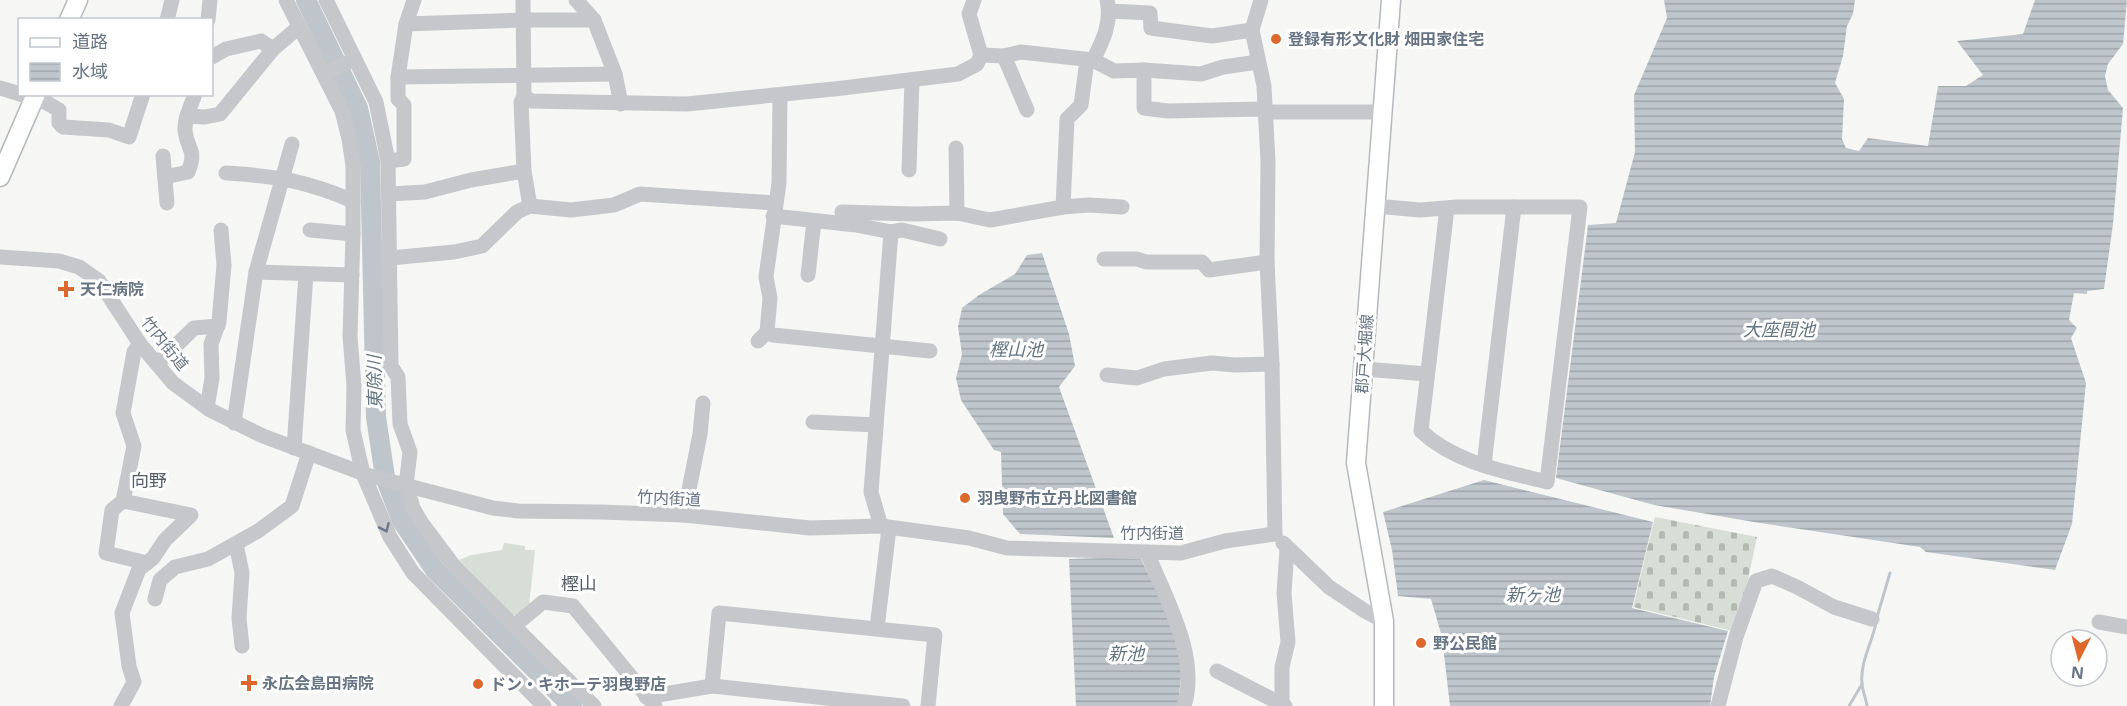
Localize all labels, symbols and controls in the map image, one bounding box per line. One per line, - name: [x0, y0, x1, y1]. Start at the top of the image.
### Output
- legend: [18, 18, 213, 96]
- place label: 登録有形文化財 畑田家住宅: [1288, 28, 1484, 50]
- text: 道路: [72, 29, 108, 53]
- marker: 登録有形文化財 畑田家住宅: [1269, 32, 1283, 46]
- text: 水域: [72, 59, 108, 83]
- place label: 天仁病院: [80, 278, 144, 300]
- marker: 天仁病院: [57, 280, 75, 298]
- street label: 竹内街道: [136, 311, 194, 375]
- street label: 郡戸大堀線: [1350, 313, 1378, 395]
- water label: 大座間池: [1743, 317, 1817, 341]
- water label: 樫山池: [989, 337, 1045, 361]
- water label: 東除川: [361, 353, 386, 409]
- district label: 向野: [131, 468, 167, 492]
- street label: 竹内街道: [636, 485, 702, 511]
- place label: 羽曳野市立丹比図書館: [977, 487, 1137, 509]
- marker: 羽曳野市立丹比図書館: [958, 491, 972, 505]
- one-way arrow: [378, 521, 390, 532]
- street label: 竹内街道: [1120, 522, 1184, 544]
- district label: 樫山: [561, 571, 597, 595]
- water label: 新ヶ池: [1506, 582, 1562, 606]
- north arrow: [2049, 628, 2109, 688]
- place label: 野公民館: [1433, 632, 1497, 654]
- marker: 野公民館: [1414, 636, 1428, 650]
- water label: 新池: [1108, 641, 1146, 665]
- text: N: [2070, 661, 2085, 685]
- place label: 永広会島田病院: [262, 672, 374, 694]
- place label: ドン・キホーテ羽曳野店: [490, 673, 666, 695]
- marker: 永広会島田病院: [240, 674, 258, 692]
- marker: ドン・キホーテ羽曳野店: [471, 677, 485, 691]

